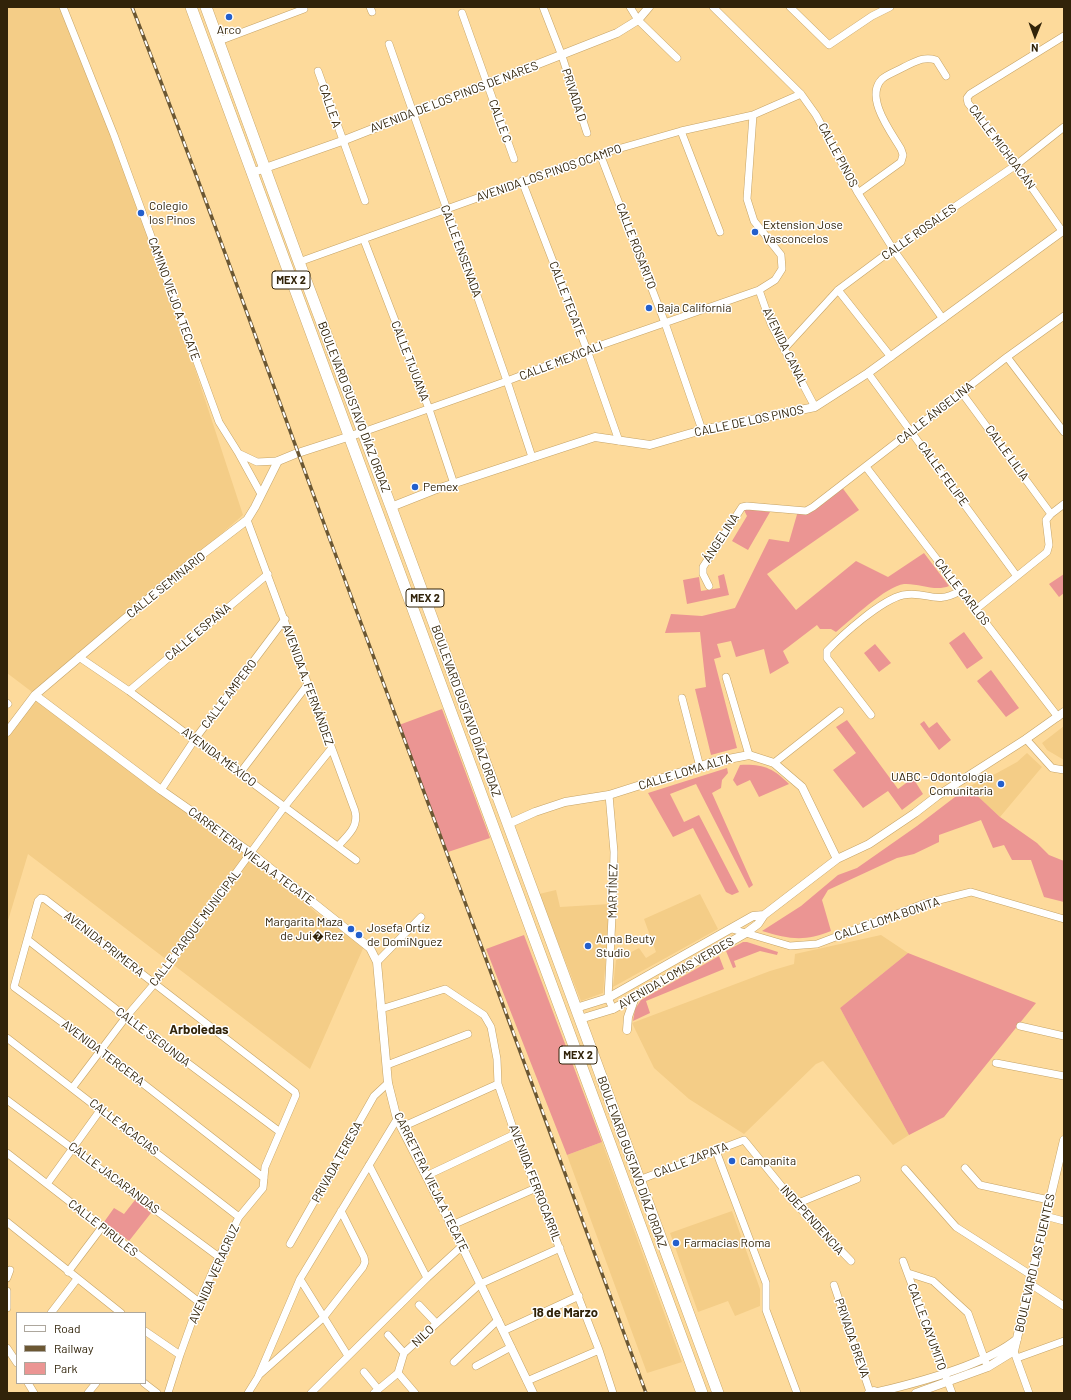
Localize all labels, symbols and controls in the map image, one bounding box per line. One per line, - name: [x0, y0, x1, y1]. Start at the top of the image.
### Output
- marker: Arco: [224, 12, 234, 22]
- north arrow: [1015, 16, 1055, 56]
- place label: Arco: [217, 23, 241, 37]
- text: N: [1031, 42, 1039, 55]
- street label: AVENIDA DE LOS PINOS DE NARES: [368, 58, 540, 136]
- street label: PRIVADA D: [559, 67, 589, 123]
- street label: CALLE A: [316, 82, 344, 130]
- street label: CALLE C: [486, 97, 514, 145]
- street label: CALLE MICHOACÁN: [966, 102, 1038, 192]
- street label: CALLE PINOS: [815, 120, 861, 190]
- street label: AVENIDA LOS PINOS OCAMPO: [474, 141, 624, 205]
- place label: Colegio los Pinos: [149, 199, 195, 227]
- street label: CALLE ROSARITO: [613, 201, 659, 291]
- street label: CALLE ROSALES: [879, 201, 959, 263]
- street label: CALLE ENSENADA: [438, 203, 484, 299]
- marker: Colegio los Pinos: [136, 208, 146, 218]
- place label: Extension Jose Vasconcelos: [763, 218, 843, 246]
- marker: Extension Jose Vasconcelos: [750, 227, 760, 237]
- street label: CAMINO VIEJO A TECATE: [145, 235, 203, 363]
- street label: CALLE TECATE: [546, 259, 588, 339]
- road number: MEX 2: [272, 271, 310, 289]
- place label: Baja California: [657, 301, 731, 315]
- marker: Baja California: [644, 303, 654, 313]
- street label: AVENIDA CANAL: [760, 305, 810, 389]
- street label: CALLE TIJUANA: [388, 319, 432, 403]
- street label: BOULEVARD GUSTAVO DÍAZ ORDAZ: [315, 320, 393, 494]
- street label: CALLE MEXICALI: [517, 338, 605, 384]
- street label: CALLE ÁNGELINA: [894, 379, 976, 447]
- street label: CALLE DE LOS PINOS: [693, 402, 805, 440]
- street label: CALLE LILIA: [982, 422, 1032, 484]
- street label: CALLE FELIPE: [915, 439, 971, 509]
- place label: Pemex: [423, 480, 458, 494]
- marker: Pemex: [410, 482, 420, 492]
- street label: ÁNGELINA: [700, 511, 742, 565]
- street label: CALLE SEMINARIO: [124, 549, 208, 621]
- street label: CALLE CARLOS: [931, 556, 993, 628]
- road number: MEX 2: [406, 589, 444, 607]
- street label: CALLE ESPAÑA: [162, 600, 234, 664]
- street label: AVENIDA A. FERNÁNDEZ: [279, 622, 337, 748]
- street label: BOULEVARD GUSTAVO DÍAZ ORDAZ: [428, 623, 504, 799]
- street label: CALLE AMPERO: [198, 657, 260, 731]
- street label: AVENIDA MÉXICO: [179, 724, 259, 790]
- street label: CALLE LOMA ALTA: [637, 751, 733, 793]
- place label: UABC - Odontologia Comunitaria: [891, 770, 993, 798]
- marker: UABC - Odontologia Comunitaria: [996, 779, 1006, 789]
- street label: CARRETERA VIEJA A TECATE: [185, 804, 317, 908]
- street label: MARTÍNEZ: [605, 863, 621, 919]
- street label: CALLE PARQUE MUNICIPAL: [146, 867, 244, 989]
- street label: CALLE LOMA BONITA: [833, 894, 941, 944]
- street label: AVENIDA PRIMERA: [61, 908, 147, 980]
- place label: Margarita Maza de Jui�Rez: [265, 915, 343, 943]
- place label: Josefa Ortiz de DomiNguez: [367, 921, 442, 949]
- marker: Margarita Maza de Jui�Rez: [346, 924, 356, 934]
- marker: Josefa Ortiz de DomiNguez: [354, 930, 364, 940]
- place label: Anna Beuty Studio: [596, 932, 655, 960]
- street label: AVENIDA LOMAS VERDES: [616, 934, 736, 1012]
- marker: Anna Beuty Studio: [583, 941, 593, 951]
- street label: CALLE SEGUNDA: [113, 1004, 193, 1070]
- street label: AVENIDA TERCERA: [59, 1017, 147, 1089]
- district label: Arboledas: [169, 1022, 229, 1038]
- road number: MEX 2: [559, 1046, 597, 1064]
- street label: BOULEVARD GUSTAVO DÍAZ ORDAZ: [594, 1074, 670, 1250]
- street label: CALLE ACACIAS: [87, 1096, 161, 1158]
- street label: CARRETERA VIEJA A TECATE: [391, 1110, 471, 1254]
- street label: PRIVADA TERESA: [309, 1119, 365, 1205]
- street label: AVENIDA FERROCARRIL: [506, 1122, 564, 1244]
- street label: CALLE JACARANDAS: [66, 1139, 162, 1217]
- street label: CALLE ZAPATA: [652, 1139, 730, 1181]
- place label: Campanita: [740, 1154, 796, 1168]
- marker: Campanita: [727, 1156, 737, 1166]
- street label: INDEPENDENCIA: [777, 1182, 847, 1258]
- street label: BOULEVARD LAS FUENTES: [1012, 1192, 1058, 1334]
- street label: CALLE PIRULES: [65, 1196, 141, 1260]
- street label: AVENIDA VERACRUZ: [186, 1222, 242, 1326]
- place label: Farmacias Roma: [684, 1236, 770, 1250]
- marker: Farmacias Roma: [671, 1238, 681, 1248]
- street label: CALLE CAYUMITO: [905, 1282, 949, 1372]
- street label: PRIVADA BREVA: [832, 1296, 872, 1380]
- district label: 18 de Marzo: [532, 1305, 598, 1321]
- legend: [16, 1312, 146, 1384]
- text: Road: [54, 1321, 81, 1335]
- street label: NILO: [409, 1322, 437, 1350]
- text: Railway: [54, 1341, 93, 1355]
- text: Park: [54, 1361, 78, 1375]

